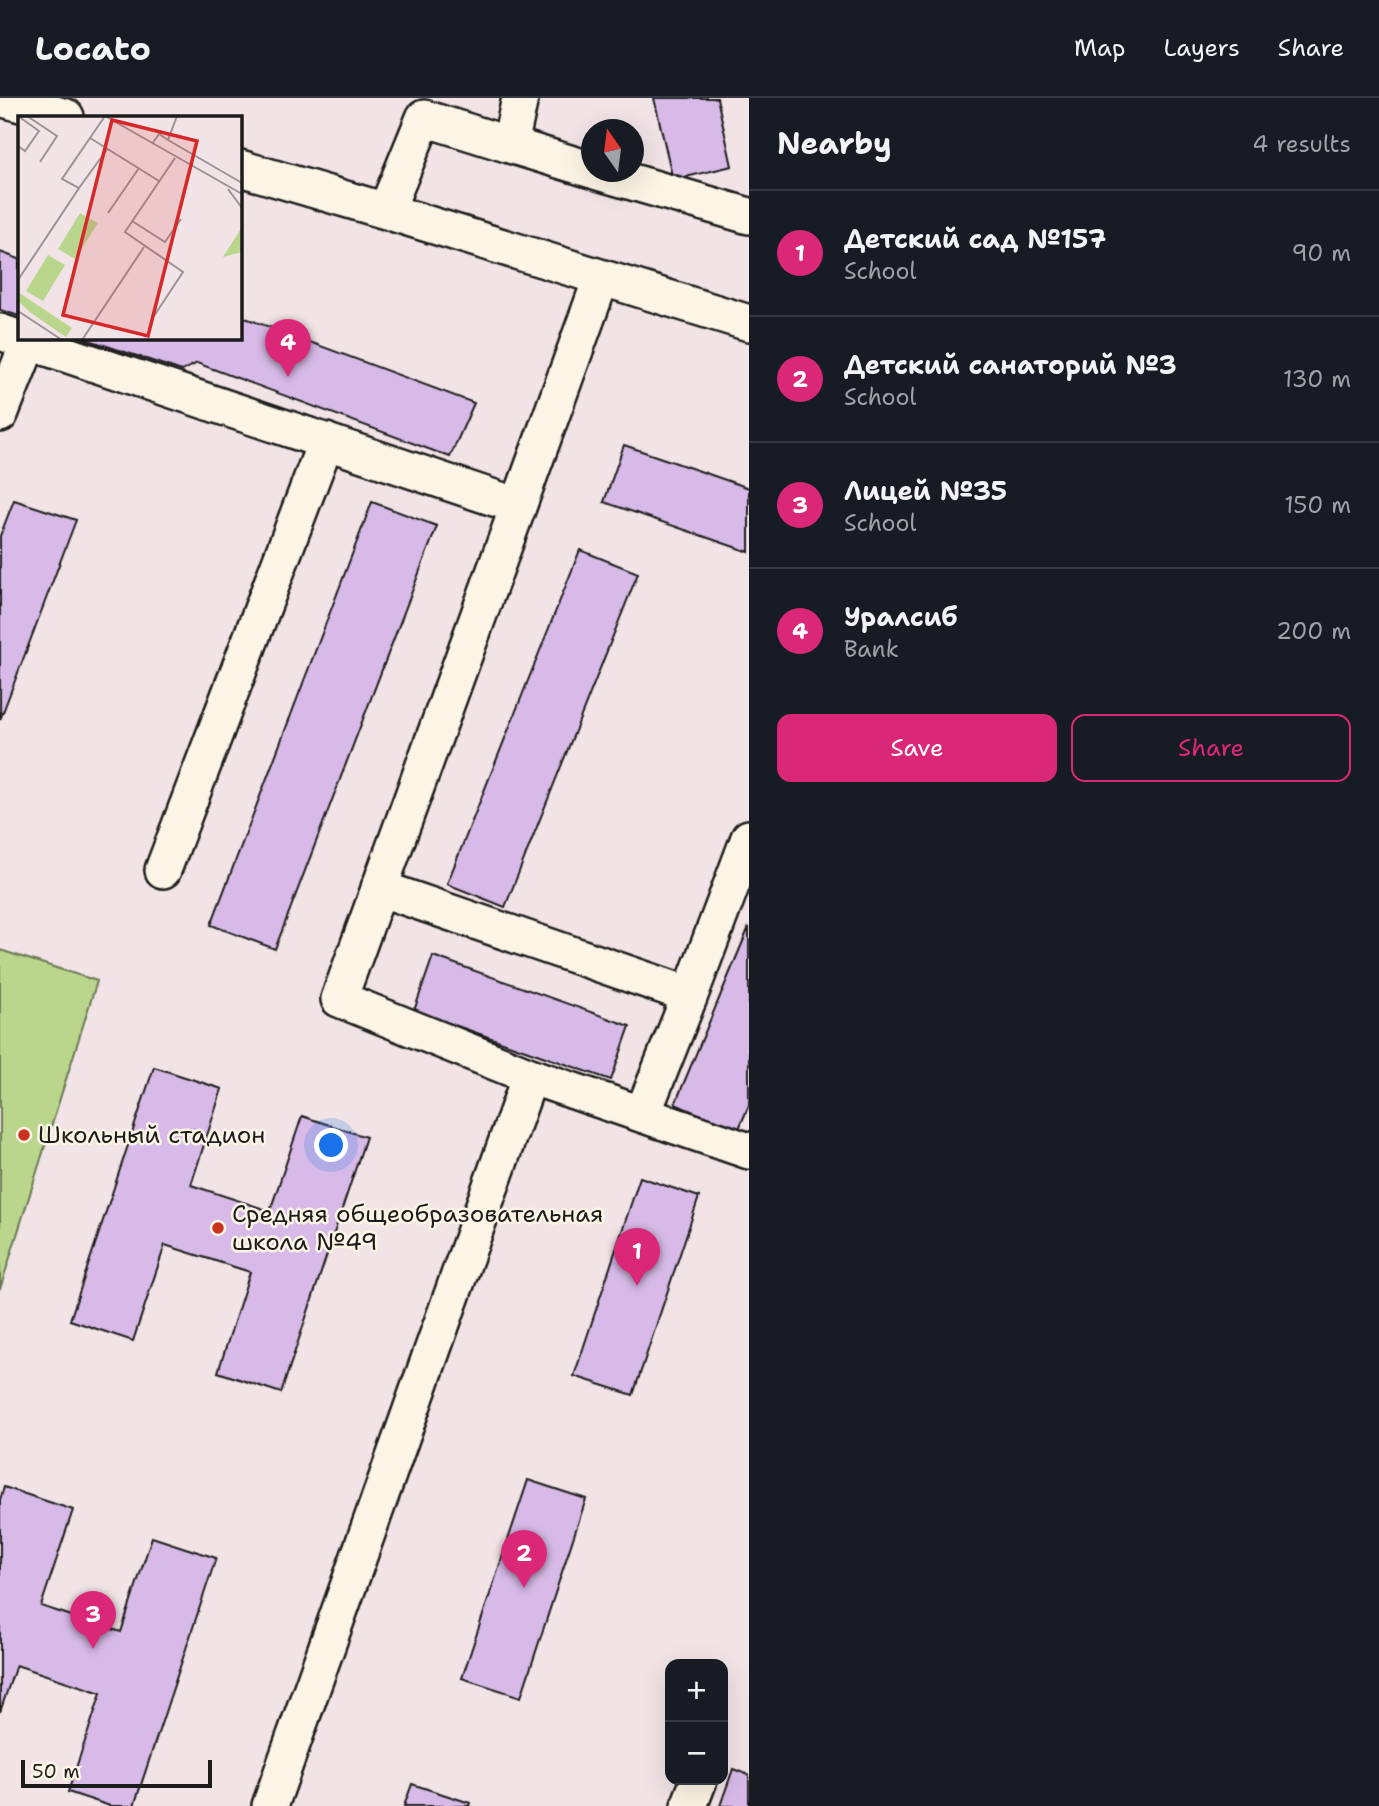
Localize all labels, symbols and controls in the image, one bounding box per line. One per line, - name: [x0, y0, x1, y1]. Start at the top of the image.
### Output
- text: Locato: [35, 26, 151, 71]
- text: Map: [1074, 32, 1125, 64]
- text: Layers: [1163, 32, 1240, 64]
- text: Share: [1278, 32, 1344, 64]
- inset map: [18, 116, 242, 340]
- north arrow: [581, 119, 644, 182]
- text: Nearby: [777, 123, 892, 164]
- text: 4 results: [1252, 129, 1351, 159]
- text: Детский сад №157: [844, 221, 1106, 256]
- text: 1: [795, 238, 805, 268]
- text: 90 m: [1291, 238, 1351, 268]
- text: School: [844, 256, 916, 286]
- pin: 4: [265, 319, 311, 377]
- text: Детский санаторий №3: [844, 347, 1177, 382]
- text: 2: [792, 364, 808, 394]
- text: 130 m: [1283, 364, 1351, 394]
- text: School: [844, 382, 916, 412]
- text: Лицей №35: [844, 473, 1007, 508]
- text: 3: [792, 490, 808, 520]
- text: 150 m: [1284, 490, 1351, 520]
- text: School: [844, 508, 916, 538]
- text: Уралсиб: [844, 599, 957, 634]
- text: 4: [792, 616, 808, 646]
- text: 200 m: [1276, 616, 1351, 646]
- text: Bank: [844, 634, 899, 664]
- button: Save: [777, 714, 1057, 782]
- button: Share: [1071, 714, 1351, 782]
- place label: Школьный стадион: [38, 1119, 265, 1151]
- marker: Школьный стадион: [16, 1127, 32, 1143]
- your location: [314, 1128, 348, 1162]
- place label: Средняя общеобразовательная школа №49: [232, 1198, 603, 1258]
- marker: Средняя общеобразовательная школа №49: [210, 1220, 226, 1236]
- pin: 1: [614, 1228, 660, 1286]
- pin: 2: [501, 1530, 547, 1588]
- pin: 3: [70, 1591, 116, 1649]
- map controls: [665, 1659, 728, 1785]
- button: +: [665, 1659, 728, 1722]
- button: −: [665, 1722, 728, 1785]
- scale bar: [21, 1757, 212, 1789]
- text: 50 m: [32, 1759, 80, 1784]

